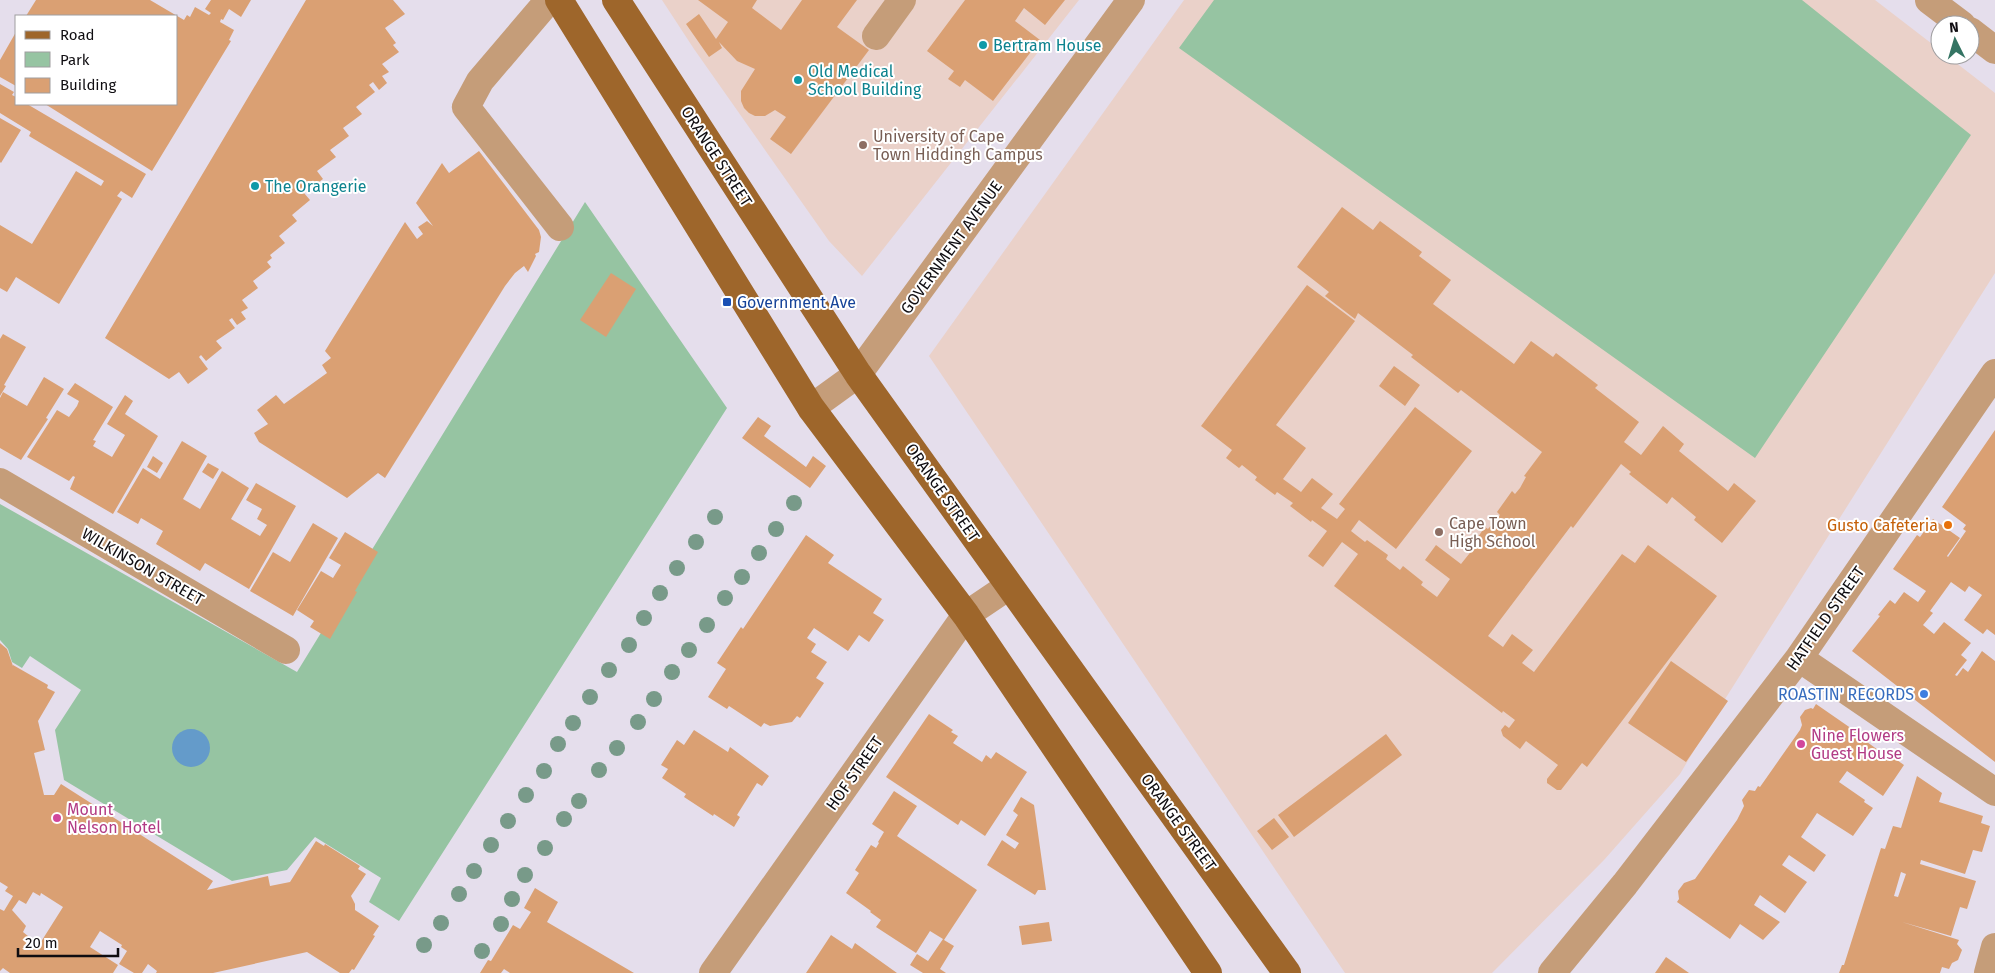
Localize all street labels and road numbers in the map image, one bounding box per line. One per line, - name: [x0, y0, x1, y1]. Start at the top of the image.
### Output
- street label: ORANGE STREET: [677, 103, 756, 210]
- street label: GOVERNMENT AVENUE: [897, 177, 1006, 318]
- street label: ORANGE STREET: [902, 440, 984, 546]
- street label: WILKINSON STREET: [78, 524, 208, 609]
- street label: HATFIELD STREET: [1782, 562, 1869, 674]
- street label: HOF STREET: [822, 732, 887, 814]
- street label: ORANGE STREET: [1137, 770, 1221, 875]

